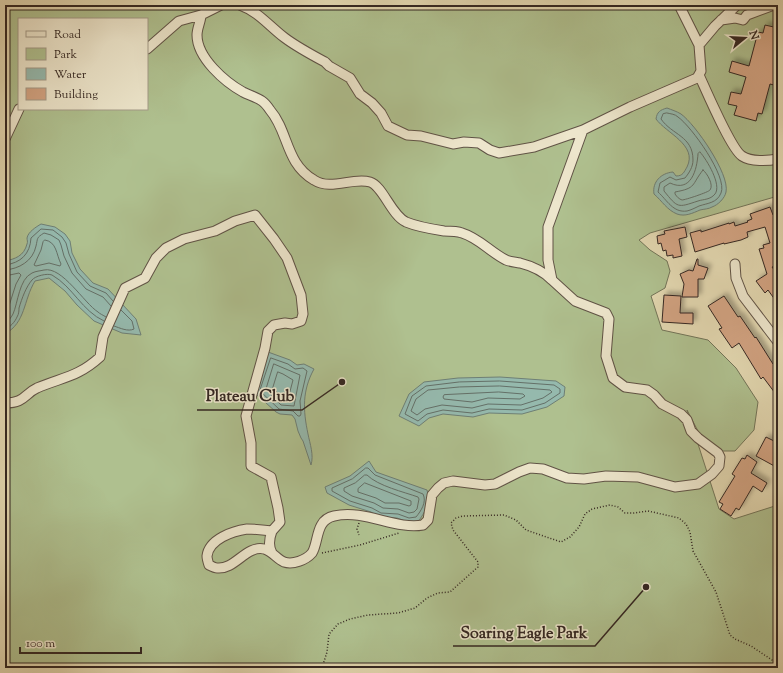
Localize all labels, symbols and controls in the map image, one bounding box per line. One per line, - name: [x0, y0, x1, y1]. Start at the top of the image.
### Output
- legend: [18, 18, 148, 110]
- north arrow: [725, 18, 765, 58]
- text: Road: [54, 26, 81, 44]
- text: N: [744, 28, 763, 42]
- text: Park: [54, 46, 77, 64]
- text: Water: [54, 66, 87, 84]
- text: Building: [54, 86, 98, 104]
- callout: Plateau Club: [197, 382, 302, 410]
- text: Plateau Club: [206, 386, 294, 409]
- callout: Soaring Eagle Park: [453, 618, 595, 646]
- text: Soaring Eagle Park: [461, 623, 588, 646]
- scale bar: [20, 629, 141, 655]
- text: 100 m: [26, 635, 55, 653]

